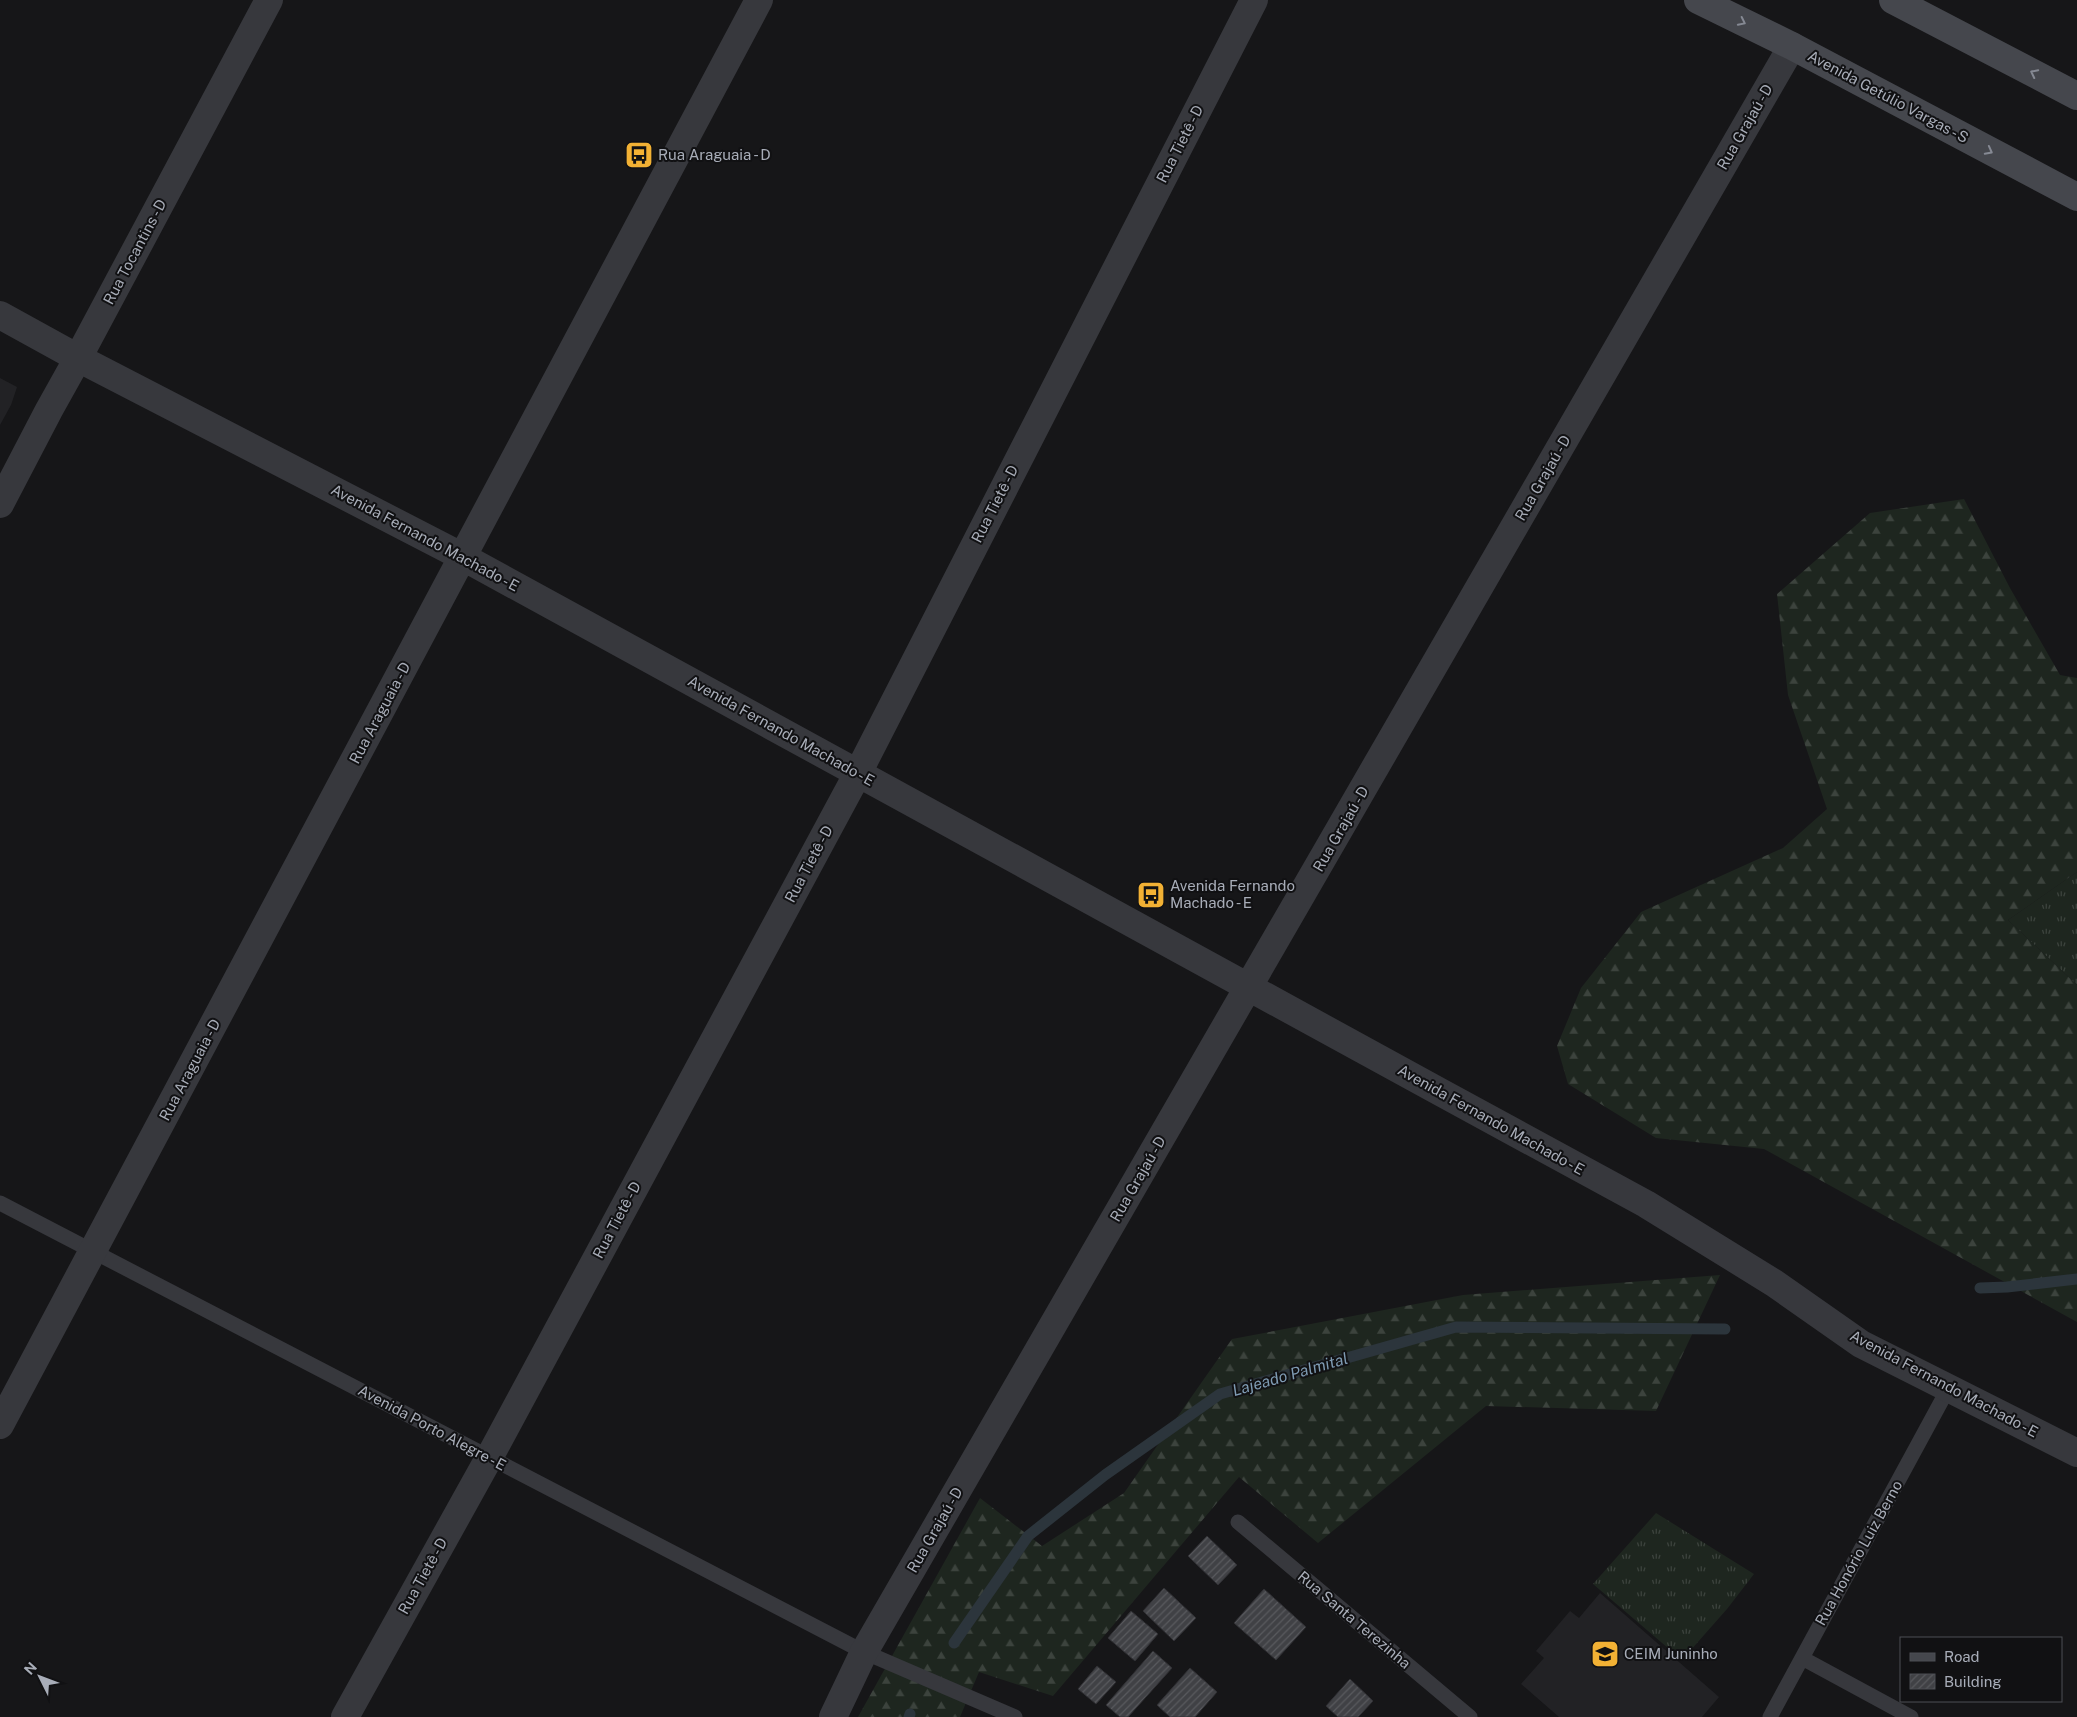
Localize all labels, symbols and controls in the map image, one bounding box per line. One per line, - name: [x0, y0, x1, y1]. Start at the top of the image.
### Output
- one-way arrow: [1736, 15, 1745, 25]
- street label: Avenida Getúlio Vargas - S: [1805, 47, 1972, 146]
- one-way arrow: [2030, 69, 2039, 79]
- street label: Rua Grajaú - D: [1713, 81, 1776, 172]
- street label: Rua Tietê - D: [1153, 102, 1206, 185]
- bus stop icon: Rua Araguaia - D: [624, 140, 654, 170]
- one-way arrow: [1984, 144, 1993, 154]
- place label: Rua Araguaia - D: [658, 146, 771, 163]
- street label: Rua Tocantins - D: [100, 196, 169, 307]
- street label: Rua Grajaú - D: [1511, 432, 1574, 523]
- street label: Rua Tietê - D: [968, 462, 1021, 545]
- street label: Avenida Fernando Machado - E: [328, 481, 522, 594]
- street label: Rua Araguaia - D: [346, 659, 413, 766]
- street label: Avenida Fernando Machado - E: [685, 672, 877, 789]
- street label: Rua Grajaú - D: [1309, 783, 1372, 874]
- street label: Rua Tietê - D: [781, 822, 836, 905]
- place label: Avenida Fernando Machado - E: [1170, 877, 1295, 911]
- bus stop icon: Avenida Fernando Machado - E: [1136, 880, 1166, 910]
- street label: Rua Araguaia - D: [156, 1016, 223, 1123]
- street label: Avenida Fernando Machado - E: [1395, 1061, 1587, 1178]
- street label: Rua Grajaú - D: [1106, 1133, 1169, 1224]
- street label: Rua Tietê - D: [589, 1178, 644, 1261]
- street label: Avenida Fernando Machado - E: [1847, 1327, 2041, 1440]
- water label: Lajeado Palmital: [1230, 1349, 1350, 1400]
- street label: Avenida Porto Alegre - E: [355, 1381, 509, 1474]
- street label: Rua Honório Luiz Berno: [1812, 1477, 1906, 1628]
- street label: Rua Grajaú - D: [903, 1484, 966, 1575]
- street label: Rua Tietê - D: [395, 1535, 451, 1617]
- street label: Rua Santa Terezinha: [1294, 1567, 1414, 1672]
- legend: [1900, 1637, 2062, 1702]
- school or university icon: CEIM Juninho: [1590, 1639, 1620, 1669]
- place label: CEIM Juninho: [1624, 1645, 1718, 1662]
- text: Road: [1944, 1648, 1980, 1665]
- north arrow: [15, 1652, 65, 1702]
- text: N: [21, 1659, 40, 1678]
- text: Building: [1944, 1673, 2002, 1690]

